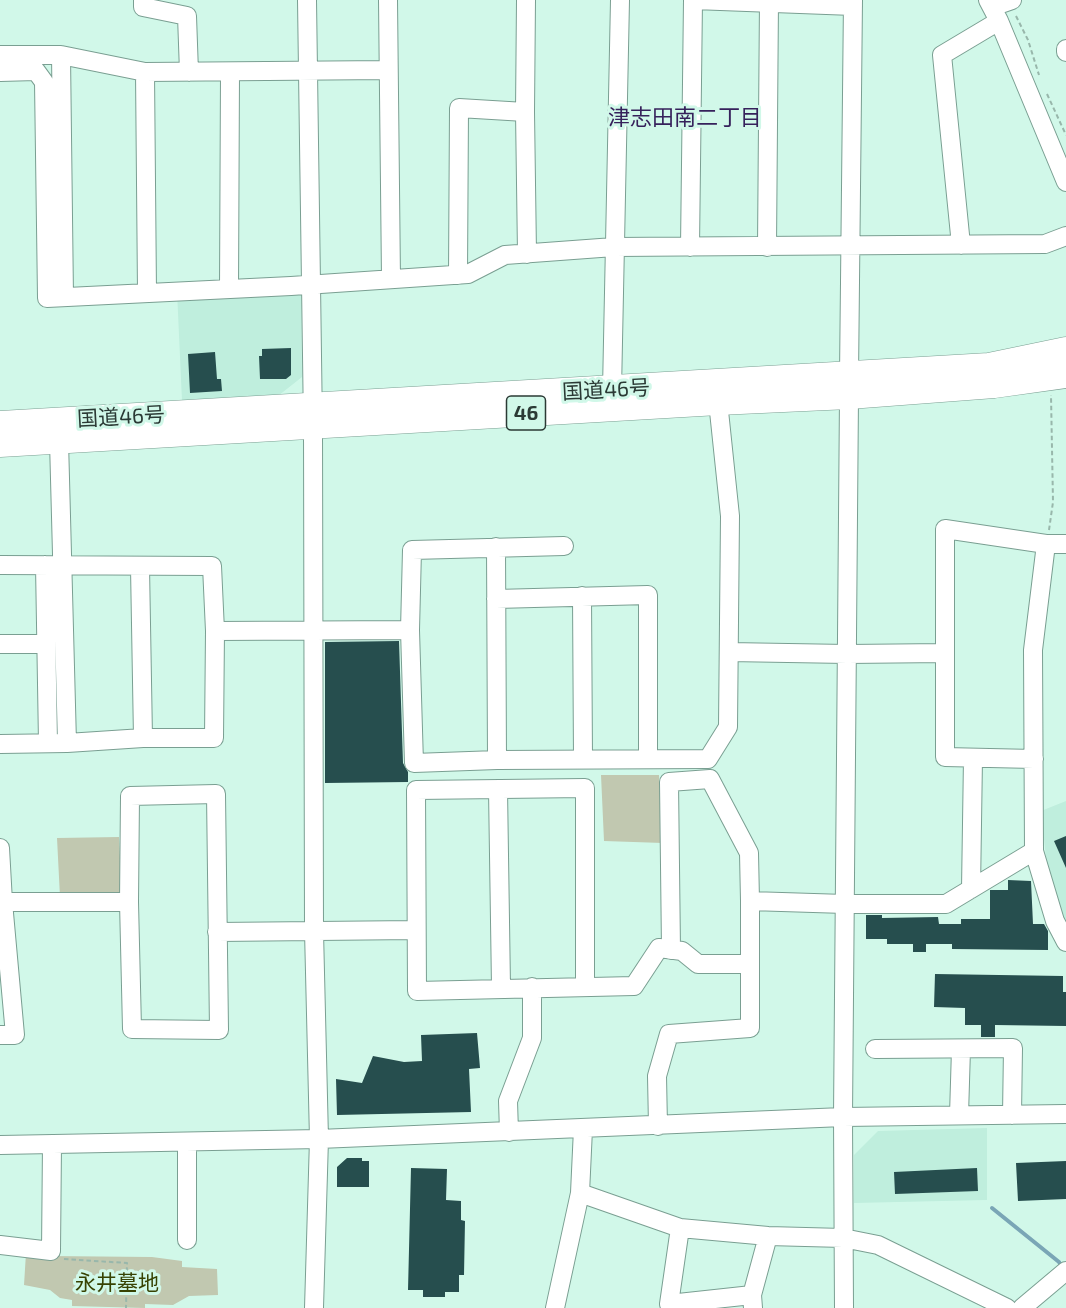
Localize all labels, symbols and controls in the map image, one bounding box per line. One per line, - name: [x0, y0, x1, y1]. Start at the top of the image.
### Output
- district label: 津志田南二丁目: [608, 105, 762, 131]
- street label: 国道46号: [561, 375, 651, 405]
- road number: 46: [506, 396, 546, 430]
- street label: 国道46号: [76, 402, 166, 432]
- park label: 永井墓地: [75, 1270, 159, 1296]

